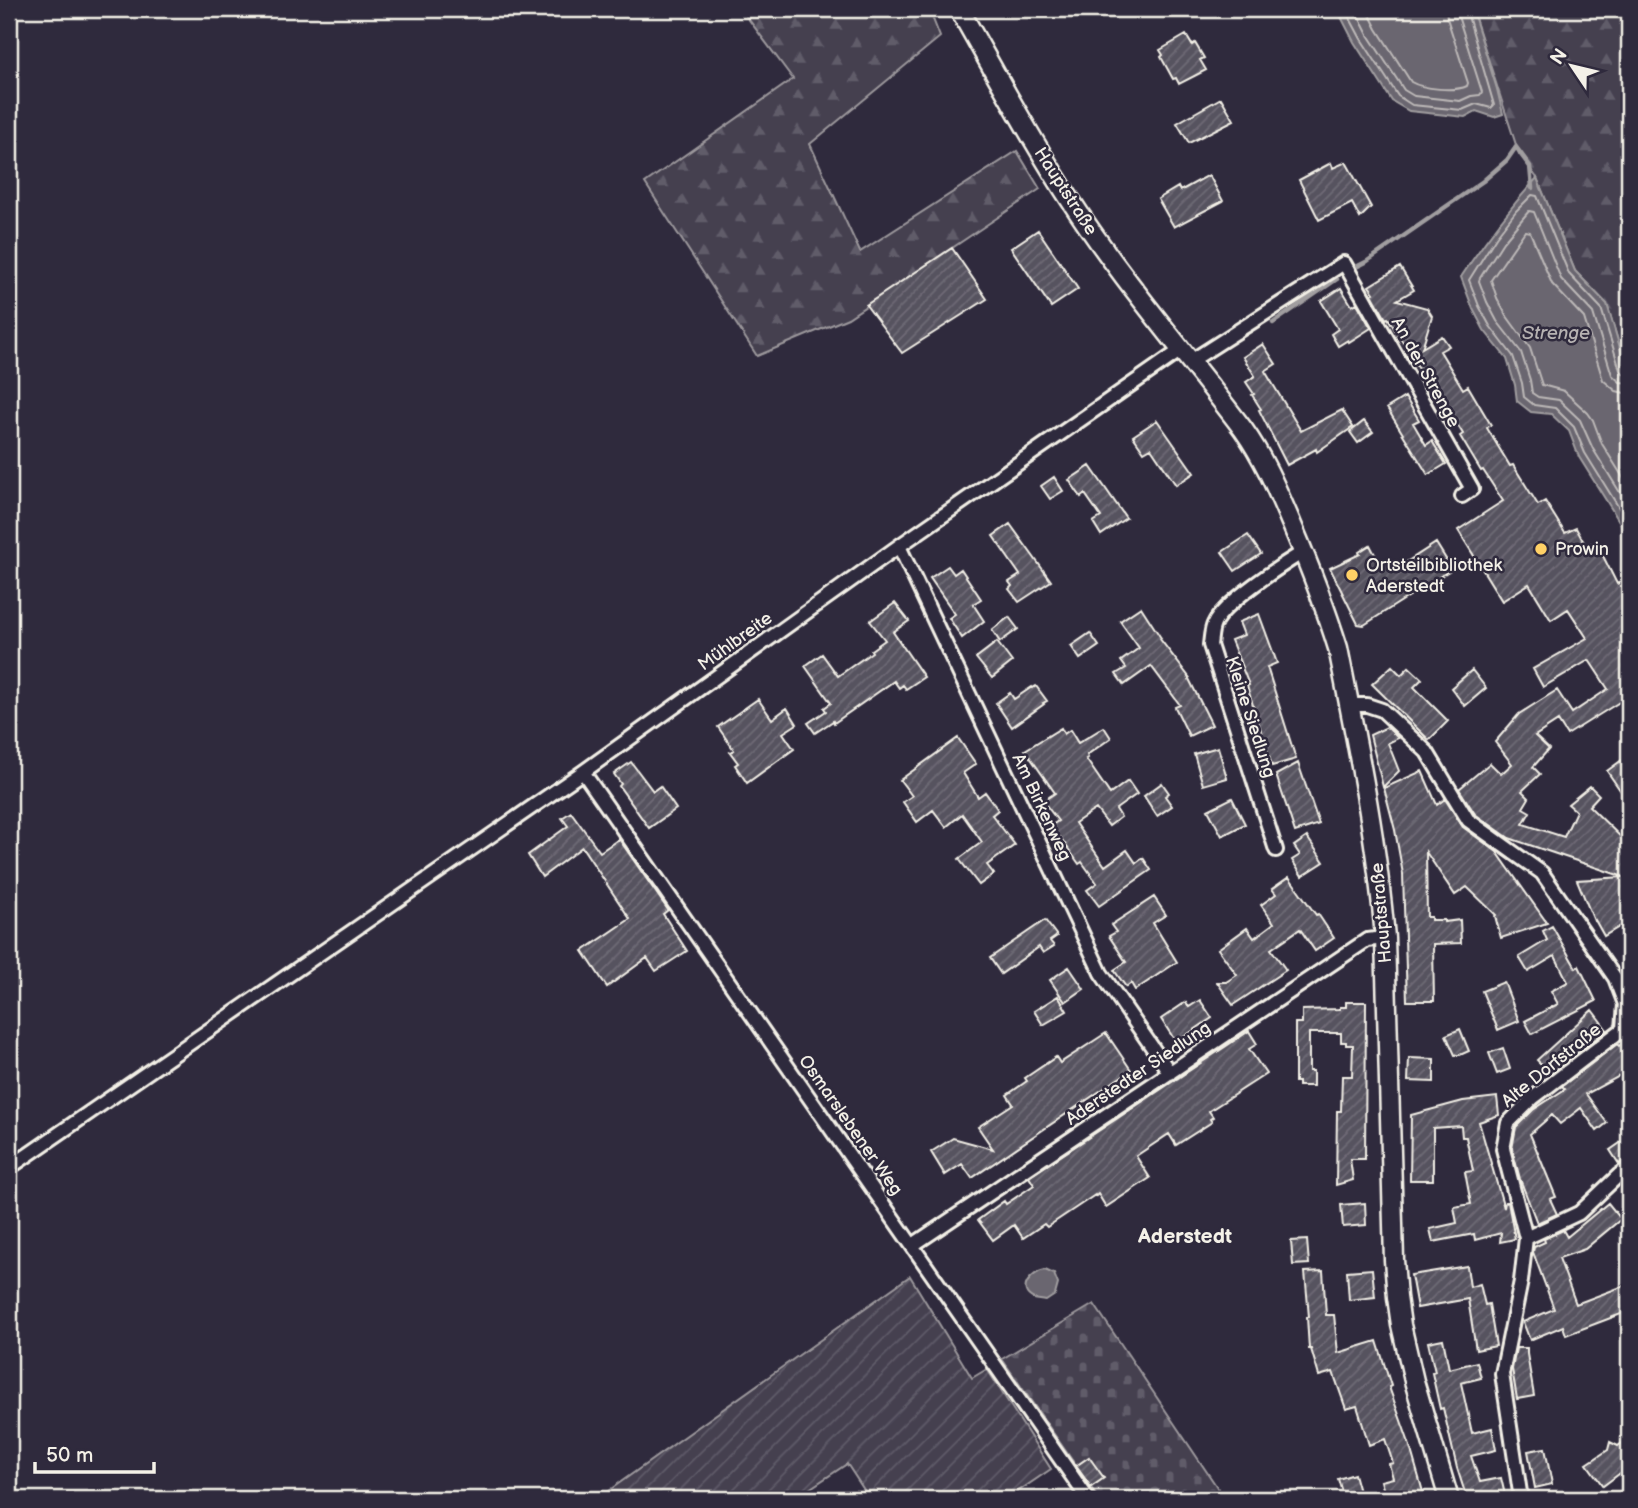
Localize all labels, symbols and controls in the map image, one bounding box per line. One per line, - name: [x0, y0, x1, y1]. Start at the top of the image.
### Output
- north arrow: [1536, 32, 1606, 102]
- text: N: [1546, 45, 1573, 70]
- street label: Hauptstraße: [1029, 143, 1102, 239]
- street label: An der Strenge: [1387, 314, 1465, 431]
- water label: Strenge: [1522, 322, 1590, 345]
- place label: Prowin: [1555, 539, 1609, 560]
- marker: Prowin: [1533, 541, 1549, 557]
- place label: Ortsteilbibliothek Aderstedt: [1366, 555, 1502, 597]
- marker: Ortsteilbibliothek Aderstedt: [1344, 567, 1360, 583]
- street label: Mühlbreite: [694, 607, 777, 675]
- street label: Kleine Siedlung: [1221, 654, 1280, 781]
- street label: Am Birkenweg: [1008, 750, 1076, 864]
- street label: Hauptstraße: [1367, 862, 1396, 964]
- street label: Aderstedter Siedlung: [1062, 1017, 1215, 1130]
- street label: Alte Dorfstraße: [1497, 1019, 1605, 1112]
- street label: Osmarslebener Weg: [794, 1051, 907, 1199]
- district label: Aderstedt: [1137, 1224, 1232, 1249]
- scale bar: [35, 1431, 154, 1475]
- text: 50 m: [46, 1443, 93, 1468]

